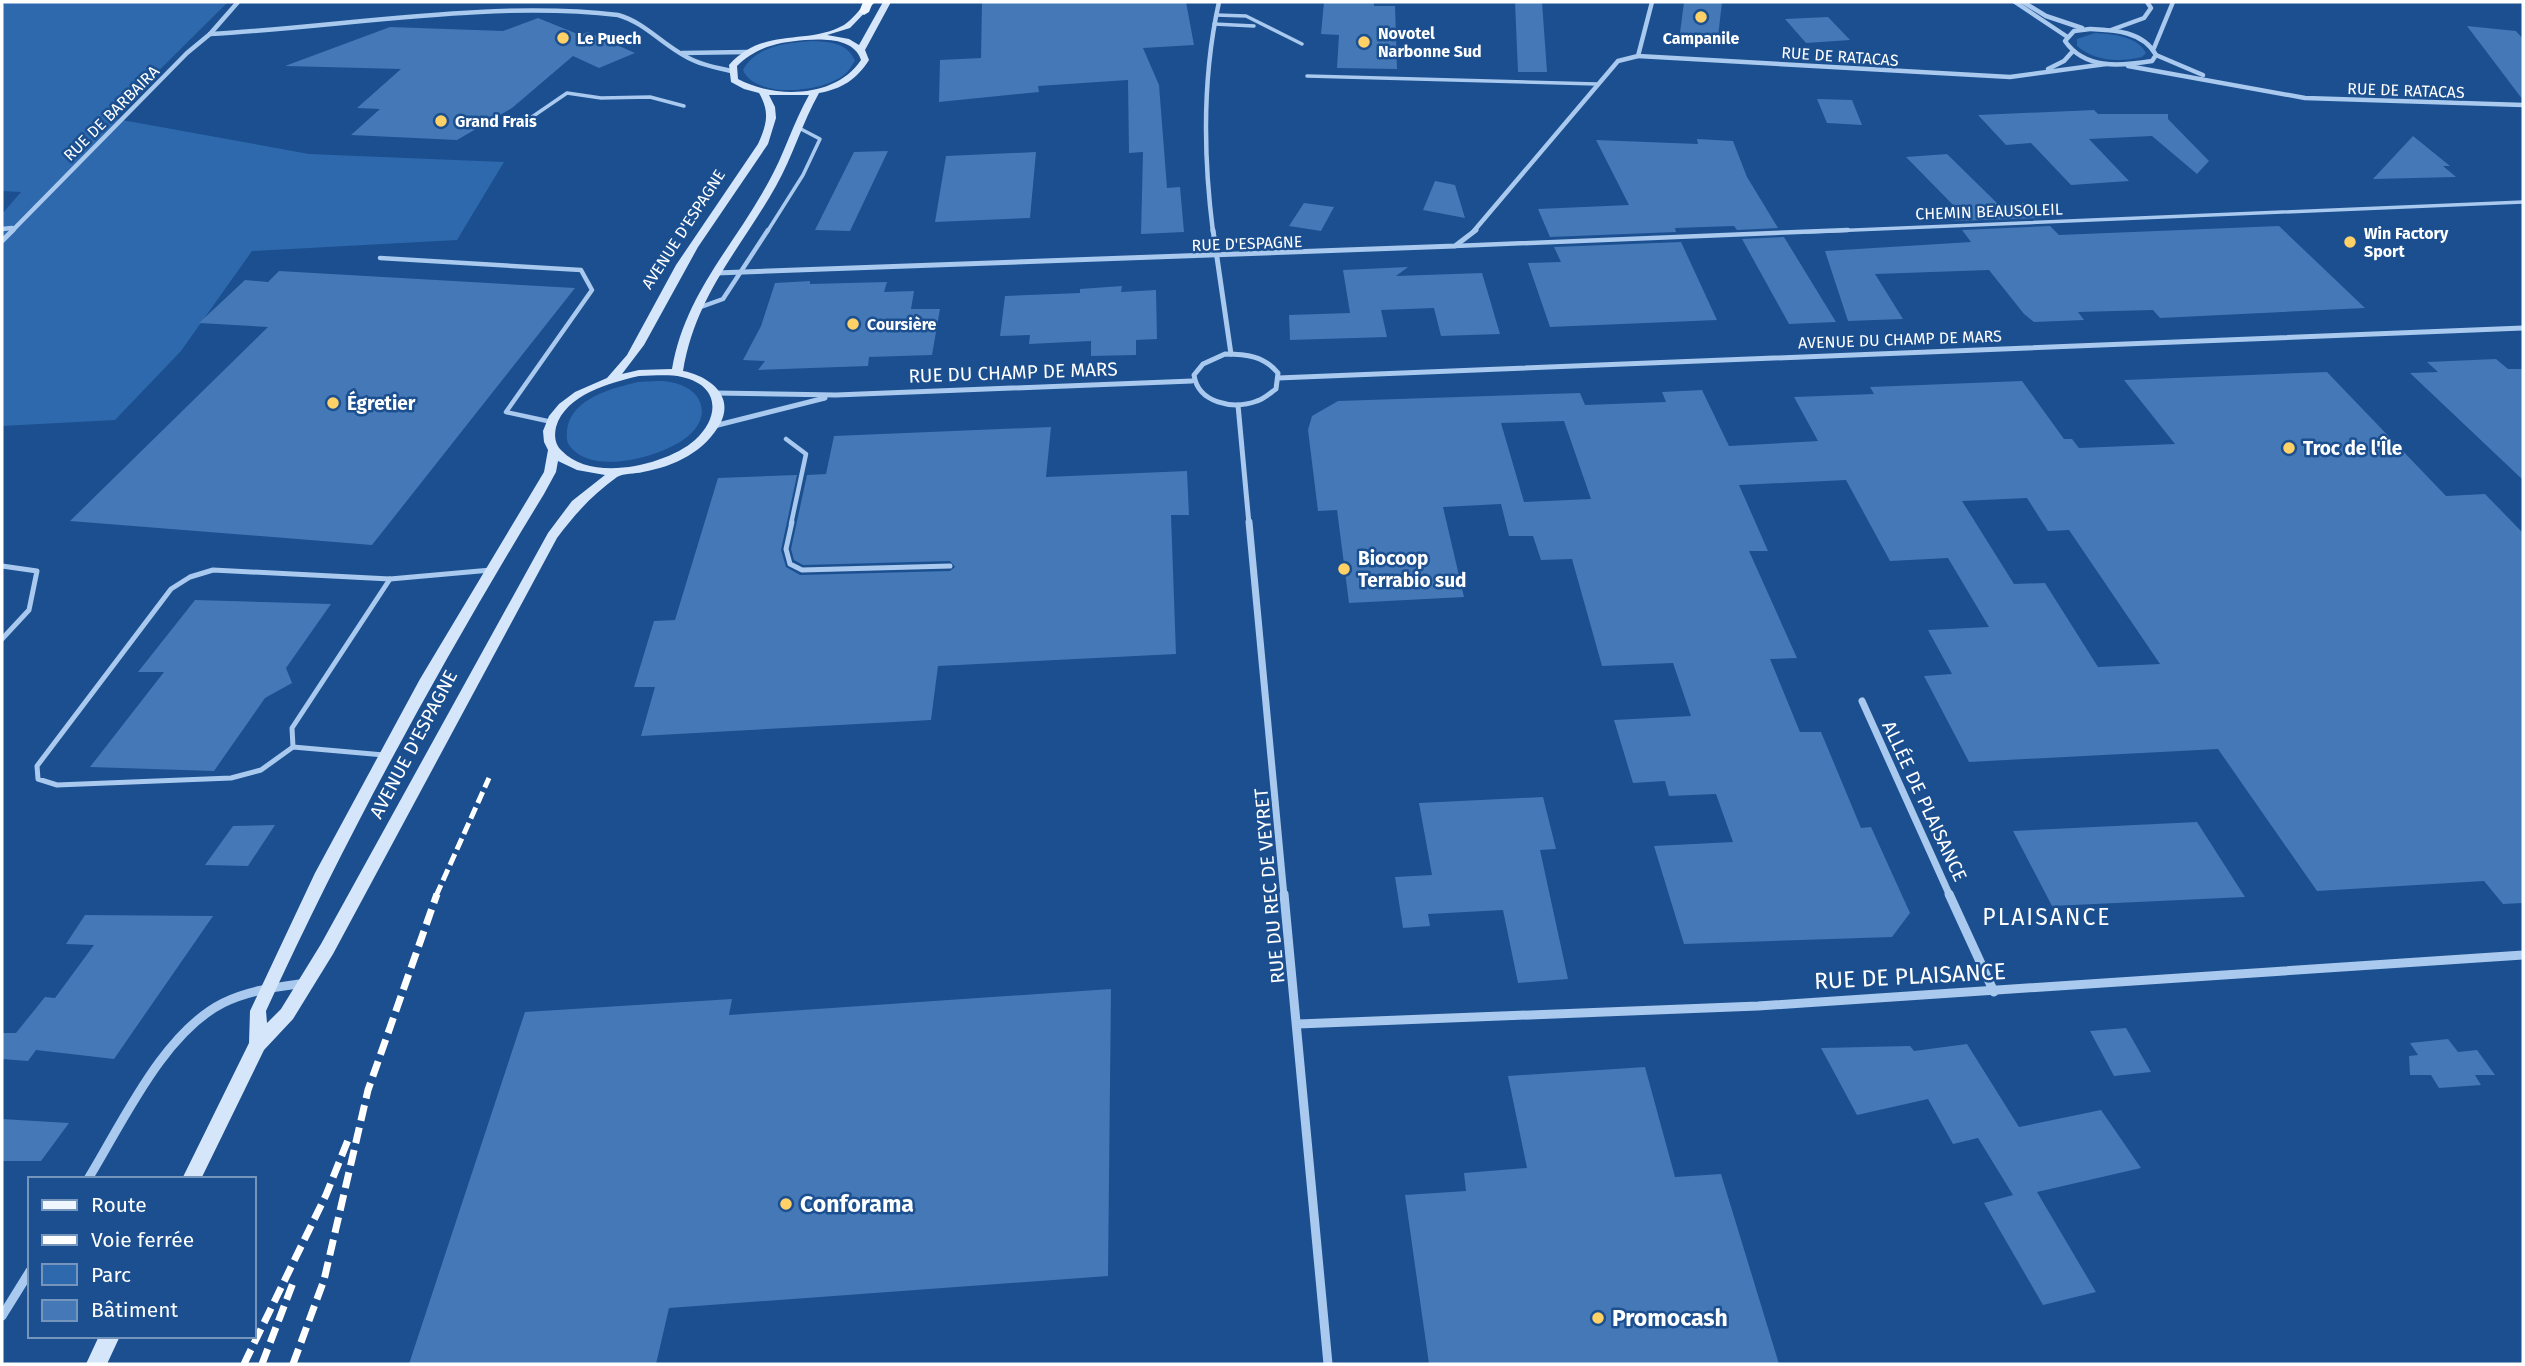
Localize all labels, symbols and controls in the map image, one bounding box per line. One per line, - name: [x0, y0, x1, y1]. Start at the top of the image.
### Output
- marker: Campanile: [1693, 9, 1709, 25]
- place label: Novotel Narbonne Sud: [1378, 24, 1482, 61]
- place label: Le Puech: [577, 29, 642, 48]
- place label: Campanile: [1663, 29, 1740, 48]
- marker: Le Puech: [555, 30, 571, 46]
- marker: Novotel Narbonne Sud: [1356, 34, 1372, 50]
- street label: RUE DE RATACAS: [1781, 43, 1899, 70]
- street label: RUE DE BARBAIRA: [60, 61, 164, 165]
- street label: RUE DE RATACAS: [2347, 79, 2465, 102]
- place label: Grand Frais: [455, 112, 537, 131]
- marker: Grand Frais: [433, 113, 449, 129]
- street label: AVENUE D'ESPAGNE: [638, 166, 729, 293]
- street label: CHEMIN BEAUSOLEIL: [1915, 199, 2063, 224]
- place label: Win Factory Sport: [2364, 224, 2449, 261]
- street label: RUE D'ESPAGNE: [1191, 232, 1303, 255]
- marker: Win Factory Sport: [2342, 234, 2358, 250]
- place label: Coursière: [867, 315, 937, 334]
- marker: Coursière: [845, 316, 861, 332]
- street label: AVENUE DU CHAMP DE MARS: [1798, 326, 2002, 353]
- street label: RUE DU CHAMP DE MARS: [908, 357, 1118, 388]
- place label: Égretier: [347, 390, 416, 415]
- marker: Égretier: [325, 395, 341, 411]
- place label: Troc de l'Île: [2303, 436, 2402, 460]
- marker: Troc de l'Île: [2281, 440, 2297, 456]
- place label: Biocoop Terrabio sud: [1358, 547, 1466, 592]
- marker: Biocoop Terrabio sud: [1336, 561, 1352, 577]
- street label: AVENUE D'ESPAGNE: [365, 666, 462, 822]
- street label: ALLÉE DE PLAISANCE: [1877, 717, 1972, 885]
- street label: RUE DU REC DE VEYRET: [1249, 787, 1290, 985]
- district label: PLAISANCE: [1982, 903, 2112, 931]
- street label: RUE DE PLAISANCE: [1813, 957, 2007, 995]
- legend: [28, 1177, 256, 1338]
- place label: Conforama: [800, 1190, 914, 1218]
- text: Route: [91, 1192, 147, 1218]
- marker: Conforama: [778, 1196, 794, 1212]
- text: Voie ferrée: [91, 1227, 194, 1253]
- text: Parc: [91, 1262, 131, 1288]
- text: Bâtiment: [91, 1297, 178, 1323]
- place label: Promocash: [1612, 1304, 1728, 1332]
- marker: Promocash: [1590, 1310, 1606, 1326]

